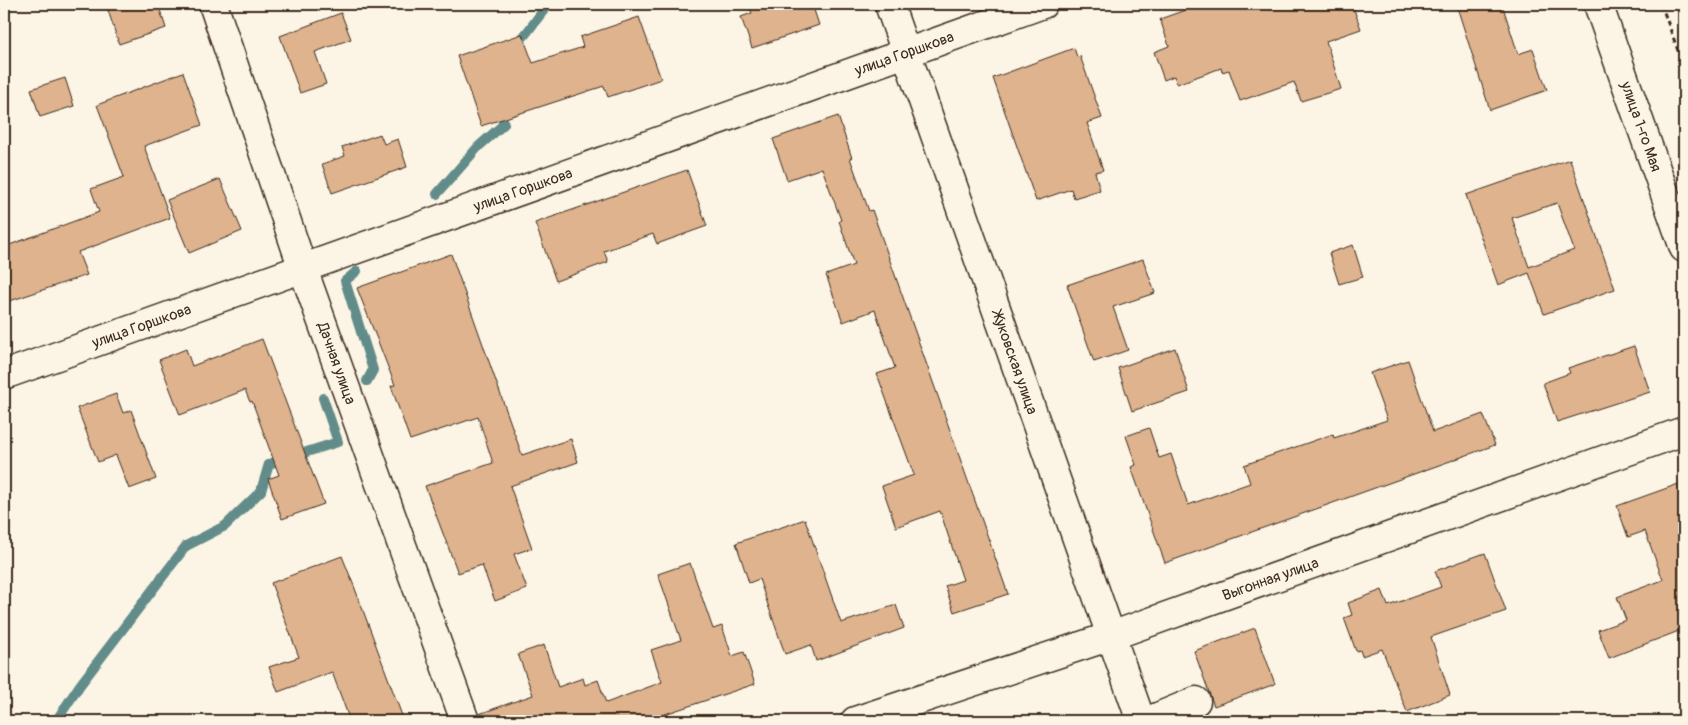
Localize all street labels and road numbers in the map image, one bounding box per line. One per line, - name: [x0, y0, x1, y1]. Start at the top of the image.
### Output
- street label: улица Горшкова: [851, 27, 956, 80]
- street label: улица 1-го Мая: [1616, 78, 1666, 174]
- street label: улица Горшкова: [470, 163, 575, 216]
- street label: улица Горшкова: [88, 299, 194, 353]
- street label: Жуковская улица: [987, 306, 1042, 417]
- street label: Дачная улица: [313, 319, 360, 407]
- street label: Выгонная улица: [1220, 553, 1321, 605]

